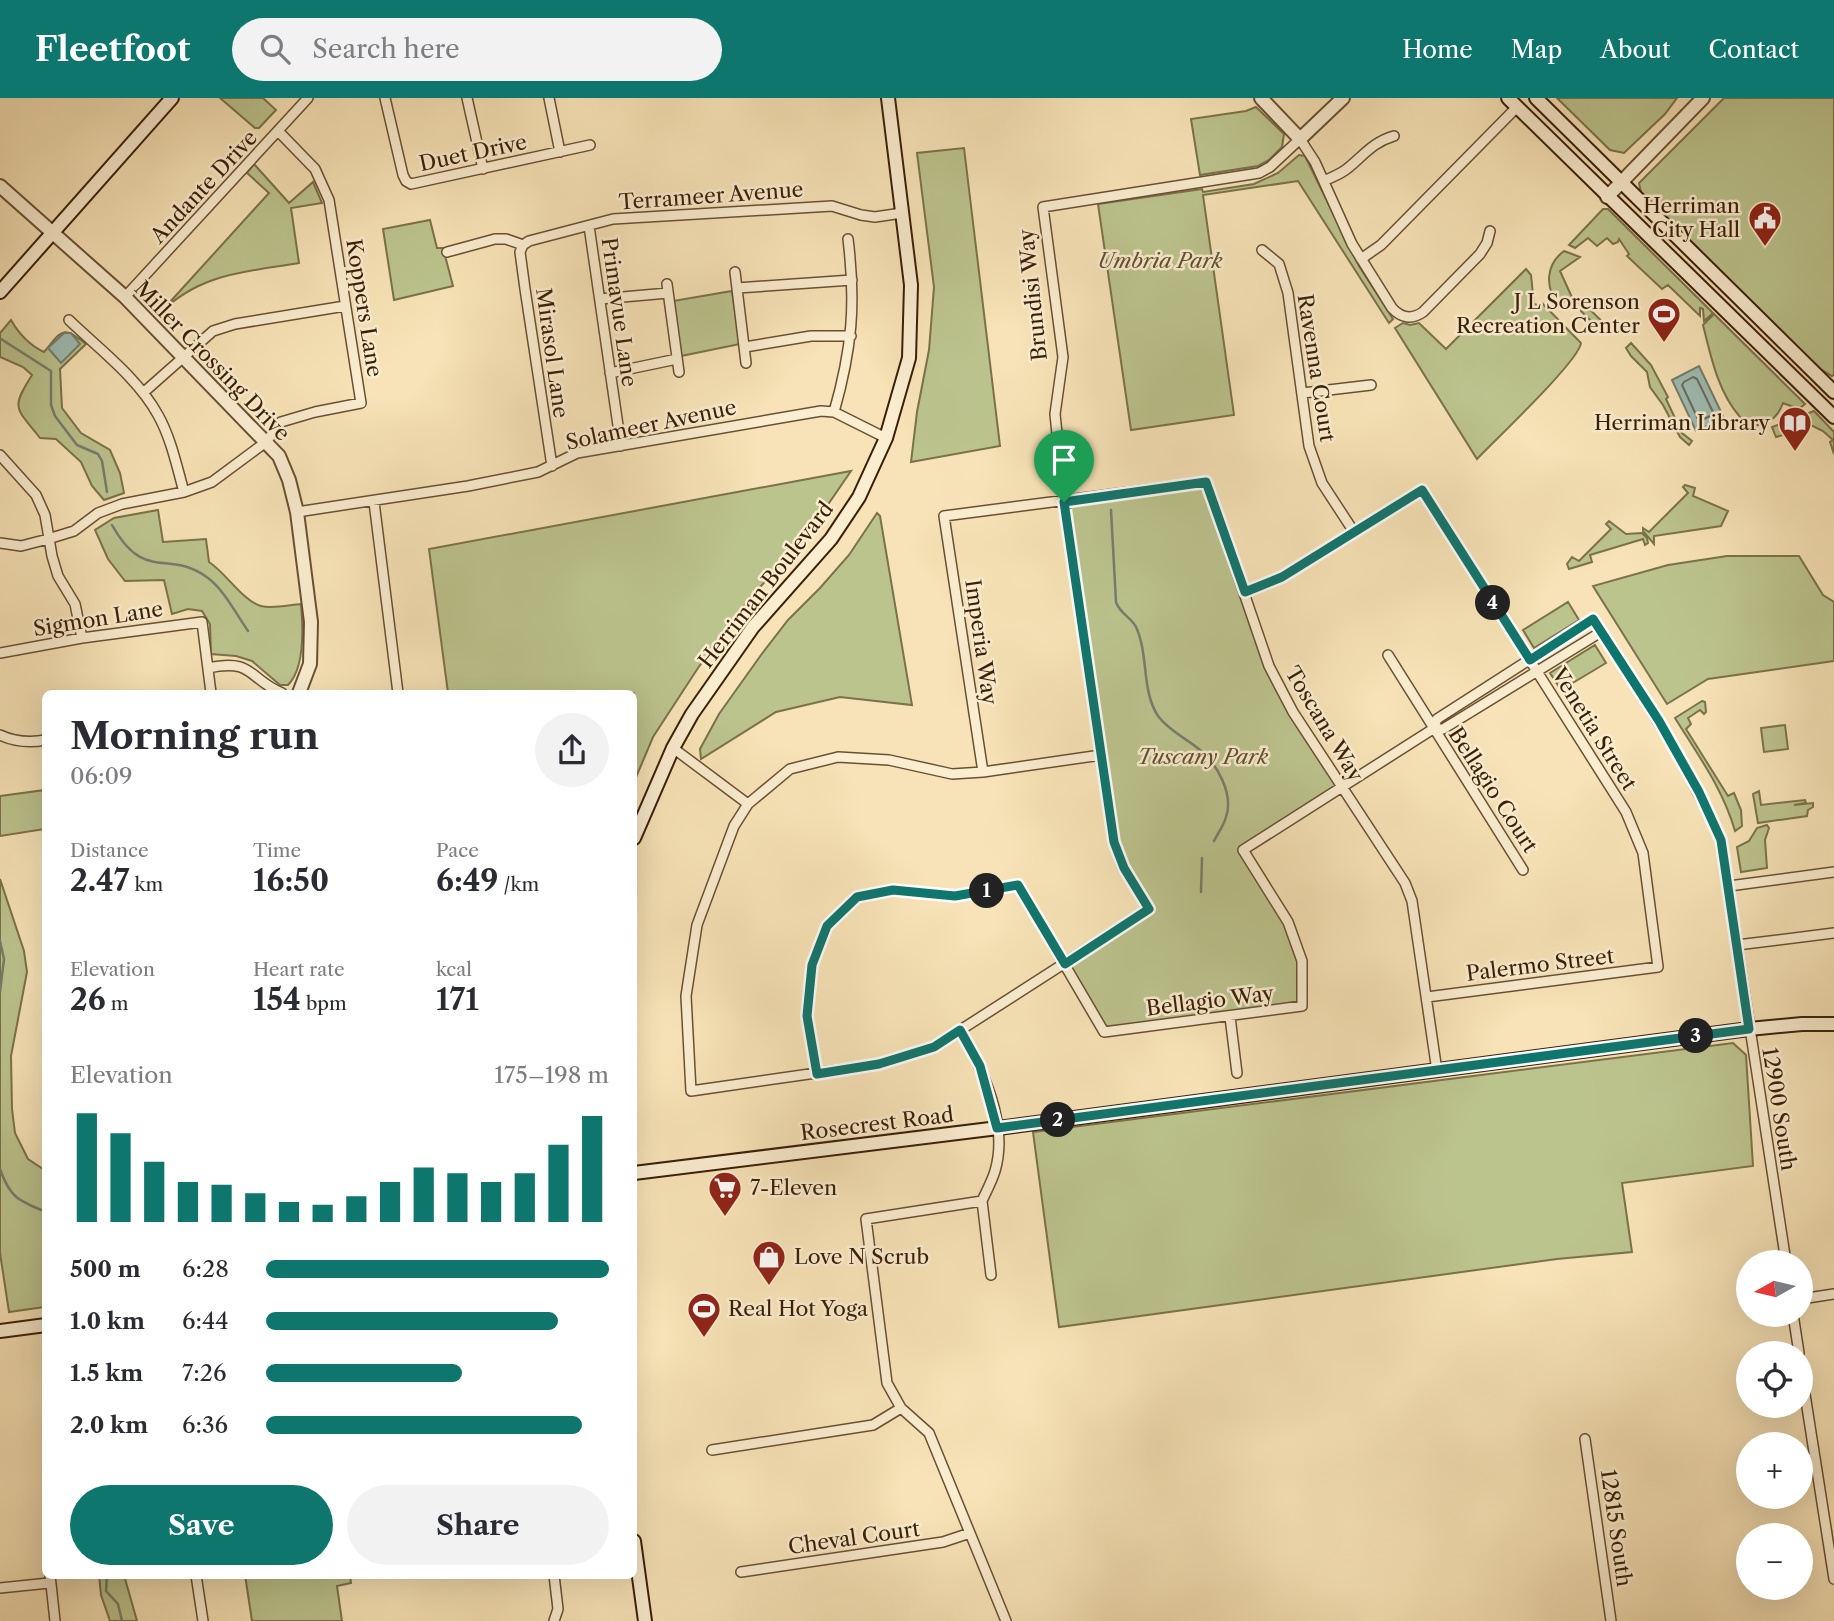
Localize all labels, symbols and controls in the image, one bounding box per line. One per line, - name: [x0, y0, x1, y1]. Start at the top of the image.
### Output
- search box: [232, 18, 722, 81]
- text: Fleetfoot: [35, 29, 190, 70]
- icon: search: [256, 30, 294, 68]
- text: Search here: [312, 33, 460, 65]
- text: Home: [1402, 35, 1473, 64]
- text: Map: [1511, 35, 1562, 64]
- text: About: [1600, 35, 1671, 64]
- text: Contact: [1709, 35, 1799, 64]
- street label: Andante Drive: [144, 125, 262, 249]
- street label: Duet Drive: [417, 129, 529, 176]
- street label: Terrameer Avenue: [618, 177, 804, 214]
- place label: Herriman City Hall: [1643, 193, 1740, 242]
- public building icon: Herriman City Hall: [1746, 199, 1784, 248]
- street label: Brundisi Way: [1013, 228, 1052, 362]
- street label: Primavue Lane: [597, 236, 642, 388]
- street label: Koppers Lane: [341, 237, 388, 379]
- park label: Umbria Park: [1097, 248, 1223, 273]
- street label: Miller Crossing Drive: [130, 276, 295, 446]
- street label: Mirasol Lane: [531, 286, 574, 420]
- place label: J L Sorenson Recreation Center: [1456, 289, 1640, 338]
- street label: Ravenna Court: [1292, 292, 1341, 444]
- sports icon: J L Sorenson Recreation Center: [1645, 295, 1683, 344]
- street label: Solameer Avenue: [563, 394, 738, 455]
- library icon: Herriman Library: [1776, 404, 1814, 453]
- place label: Herriman Library: [1594, 410, 1770, 435]
- pin: [1034, 430, 1094, 502]
- icon: arrive: [1045, 441, 1083, 479]
- street label: Herriman Boulevard: [693, 496, 838, 673]
- street label: Imperia Way: [960, 578, 1003, 707]
- pin: 4: [1476, 586, 1510, 620]
- text: 4: [1487, 591, 1498, 614]
- street label: Sigmon Lane: [31, 596, 165, 641]
- street label: Toscana Way: [1280, 662, 1369, 786]
- street label: Venetia Street: [1546, 662, 1642, 795]
- text: Morning run: [70, 712, 319, 759]
- button: share: [535, 713, 609, 787]
- street label: Bellagio Court: [1444, 722, 1543, 857]
- park label: Tuscany Park: [1138, 744, 1269, 769]
- text: 06:09: [70, 762, 133, 790]
- text: Distance: [70, 839, 149, 862]
- text: Time: [253, 839, 301, 862]
- text: Pace: [436, 839, 479, 862]
- text: 2.47: [70, 862, 129, 899]
- text: 16:50: [253, 862, 329, 899]
- text: 6:49: [436, 862, 499, 899]
- text: km: [129, 873, 163, 896]
- text: /km: [499, 873, 539, 896]
- pin: 1: [970, 874, 1004, 908]
- text: 1: [982, 879, 991, 902]
- street label: Palermo Street: [1464, 943, 1616, 986]
- text: Elevation: [70, 958, 155, 981]
- text: Heart rate: [253, 958, 345, 981]
- text: kcal: [436, 958, 472, 981]
- street label: Bellagio Way: [1145, 980, 1276, 1021]
- text: 26: [70, 981, 106, 1018]
- text: 154: [253, 981, 301, 1018]
- text: 171: [436, 981, 479, 1018]
- text: m: [106, 992, 128, 1015]
- text: bpm: [301, 992, 347, 1015]
- pin: 3: [1678, 1018, 1714, 1054]
- text: 3: [1690, 1024, 1701, 1047]
- street label: 12900 South: [1757, 1046, 1802, 1172]
- text: Elevation: [70, 1061, 173, 1089]
- text: 175–198 m: [494, 1061, 609, 1089]
- street label: Rosecrest Road: [799, 1102, 955, 1145]
- pin: 2: [1040, 1102, 1076, 1138]
- text: 2: [1052, 1108, 1063, 1131]
- supermarket icon: 7-Eleven: [706, 1169, 744, 1218]
- place label: 7-Eleven: [750, 1175, 837, 1200]
- shop icon: Love N Scrub: [750, 1238, 788, 1287]
- place label: Love N Scrub: [794, 1244, 929, 1269]
- north arrow: [1736, 1250, 1813, 1326]
- map controls: [1736, 1250, 1813, 1600]
- text: 500 m: [70, 1255, 141, 1283]
- text: 6:28: [182, 1255, 229, 1283]
- sports icon: Real Hot Yoga: [685, 1290, 723, 1339]
- place label: Real Hot Yoga: [728, 1296, 869, 1321]
- text: 1.0 km: [70, 1307, 145, 1335]
- text: 6:44: [182, 1307, 229, 1335]
- button: locate: [1736, 1341, 1813, 1418]
- text: 1.5 km: [70, 1359, 143, 1387]
- text: 7:26: [182, 1359, 226, 1387]
- text: 2.0 km: [70, 1411, 148, 1439]
- text: 6:36: [182, 1411, 228, 1439]
- button: +: [1736, 1432, 1813, 1509]
- street label: 12815 South: [1596, 1468, 1637, 1588]
- button: Save: [70, 1485, 333, 1565]
- button: Share: [347, 1485, 609, 1565]
- street label: Cheval Court: [787, 1516, 922, 1559]
- button: −: [1736, 1523, 1813, 1600]

